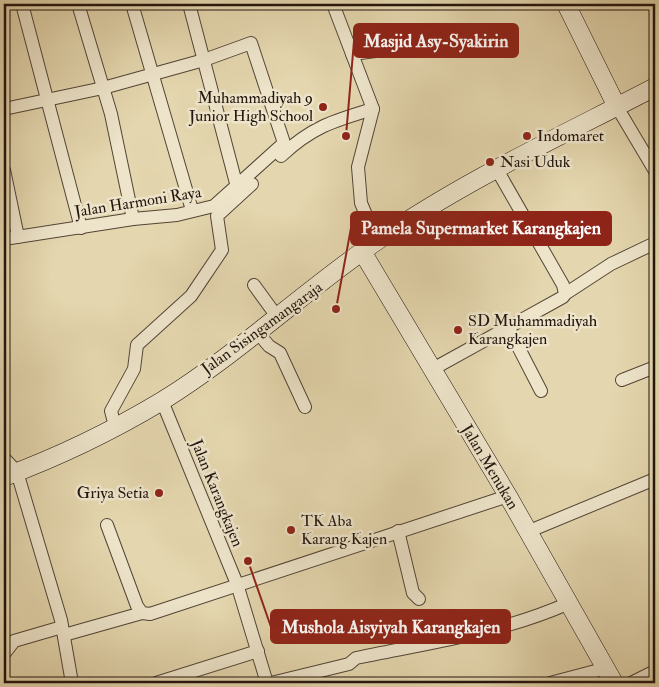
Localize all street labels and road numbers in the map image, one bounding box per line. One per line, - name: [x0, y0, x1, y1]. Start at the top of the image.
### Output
- street label: Jalan Harmoni Raya: [72, 182, 203, 223]
- street label: Jalan Sisingamangaraja: [197, 277, 327, 380]
- street label: Jalan Menukan: [455, 420, 523, 514]
- street label: Jalan Karangkajen: [185, 435, 248, 550]

